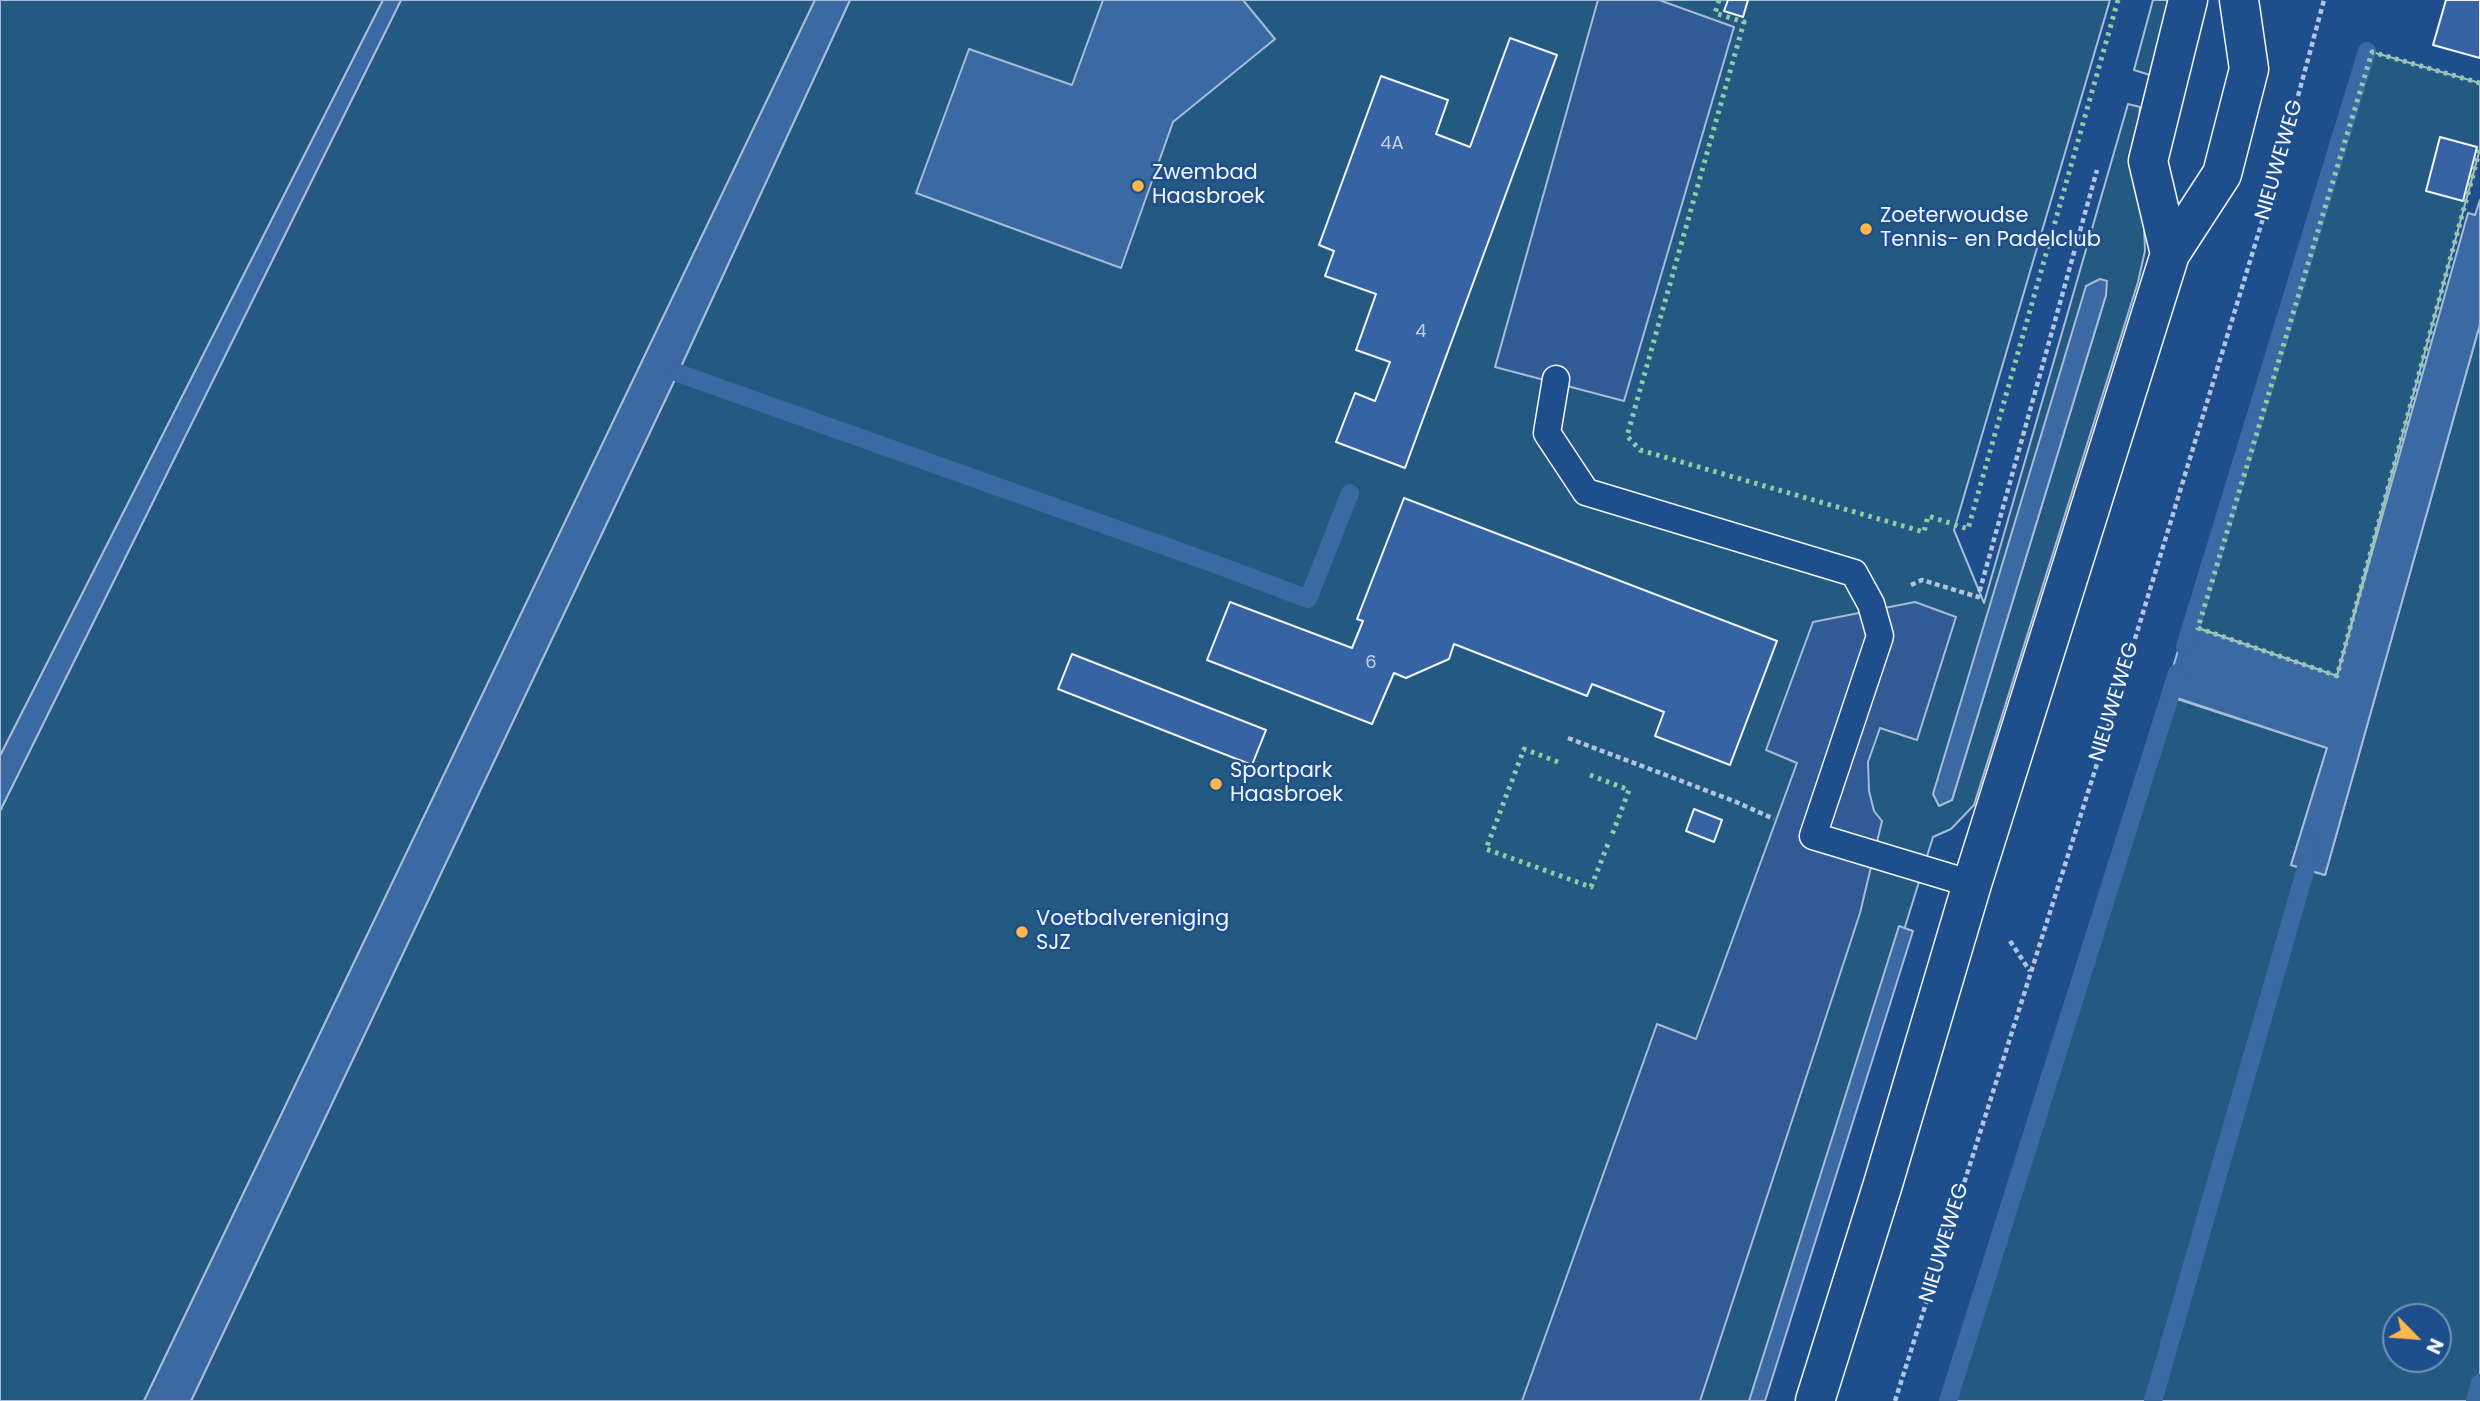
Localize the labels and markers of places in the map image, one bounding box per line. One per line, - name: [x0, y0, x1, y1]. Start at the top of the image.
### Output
- place label: Zwembad Haasbroek: [1152, 161, 1265, 211]
- marker: Zwembad Haasbroek: [1130, 178, 1146, 194]
- place label: Zoeterwoudse Tennis- en Padelclub: [1880, 204, 2101, 254]
- marker: Zoeterwoudse Tennis- en Padelclub: [1858, 221, 1874, 237]
- place label: Sportpark Haasbroek: [1230, 759, 1343, 809]
- marker: Sportpark Haasbroek: [1208, 776, 1224, 792]
- place label: Voetbalvereniging SJZ: [1036, 907, 1229, 957]
- marker: Voetbalvereniging SJZ: [1014, 924, 1030, 940]

